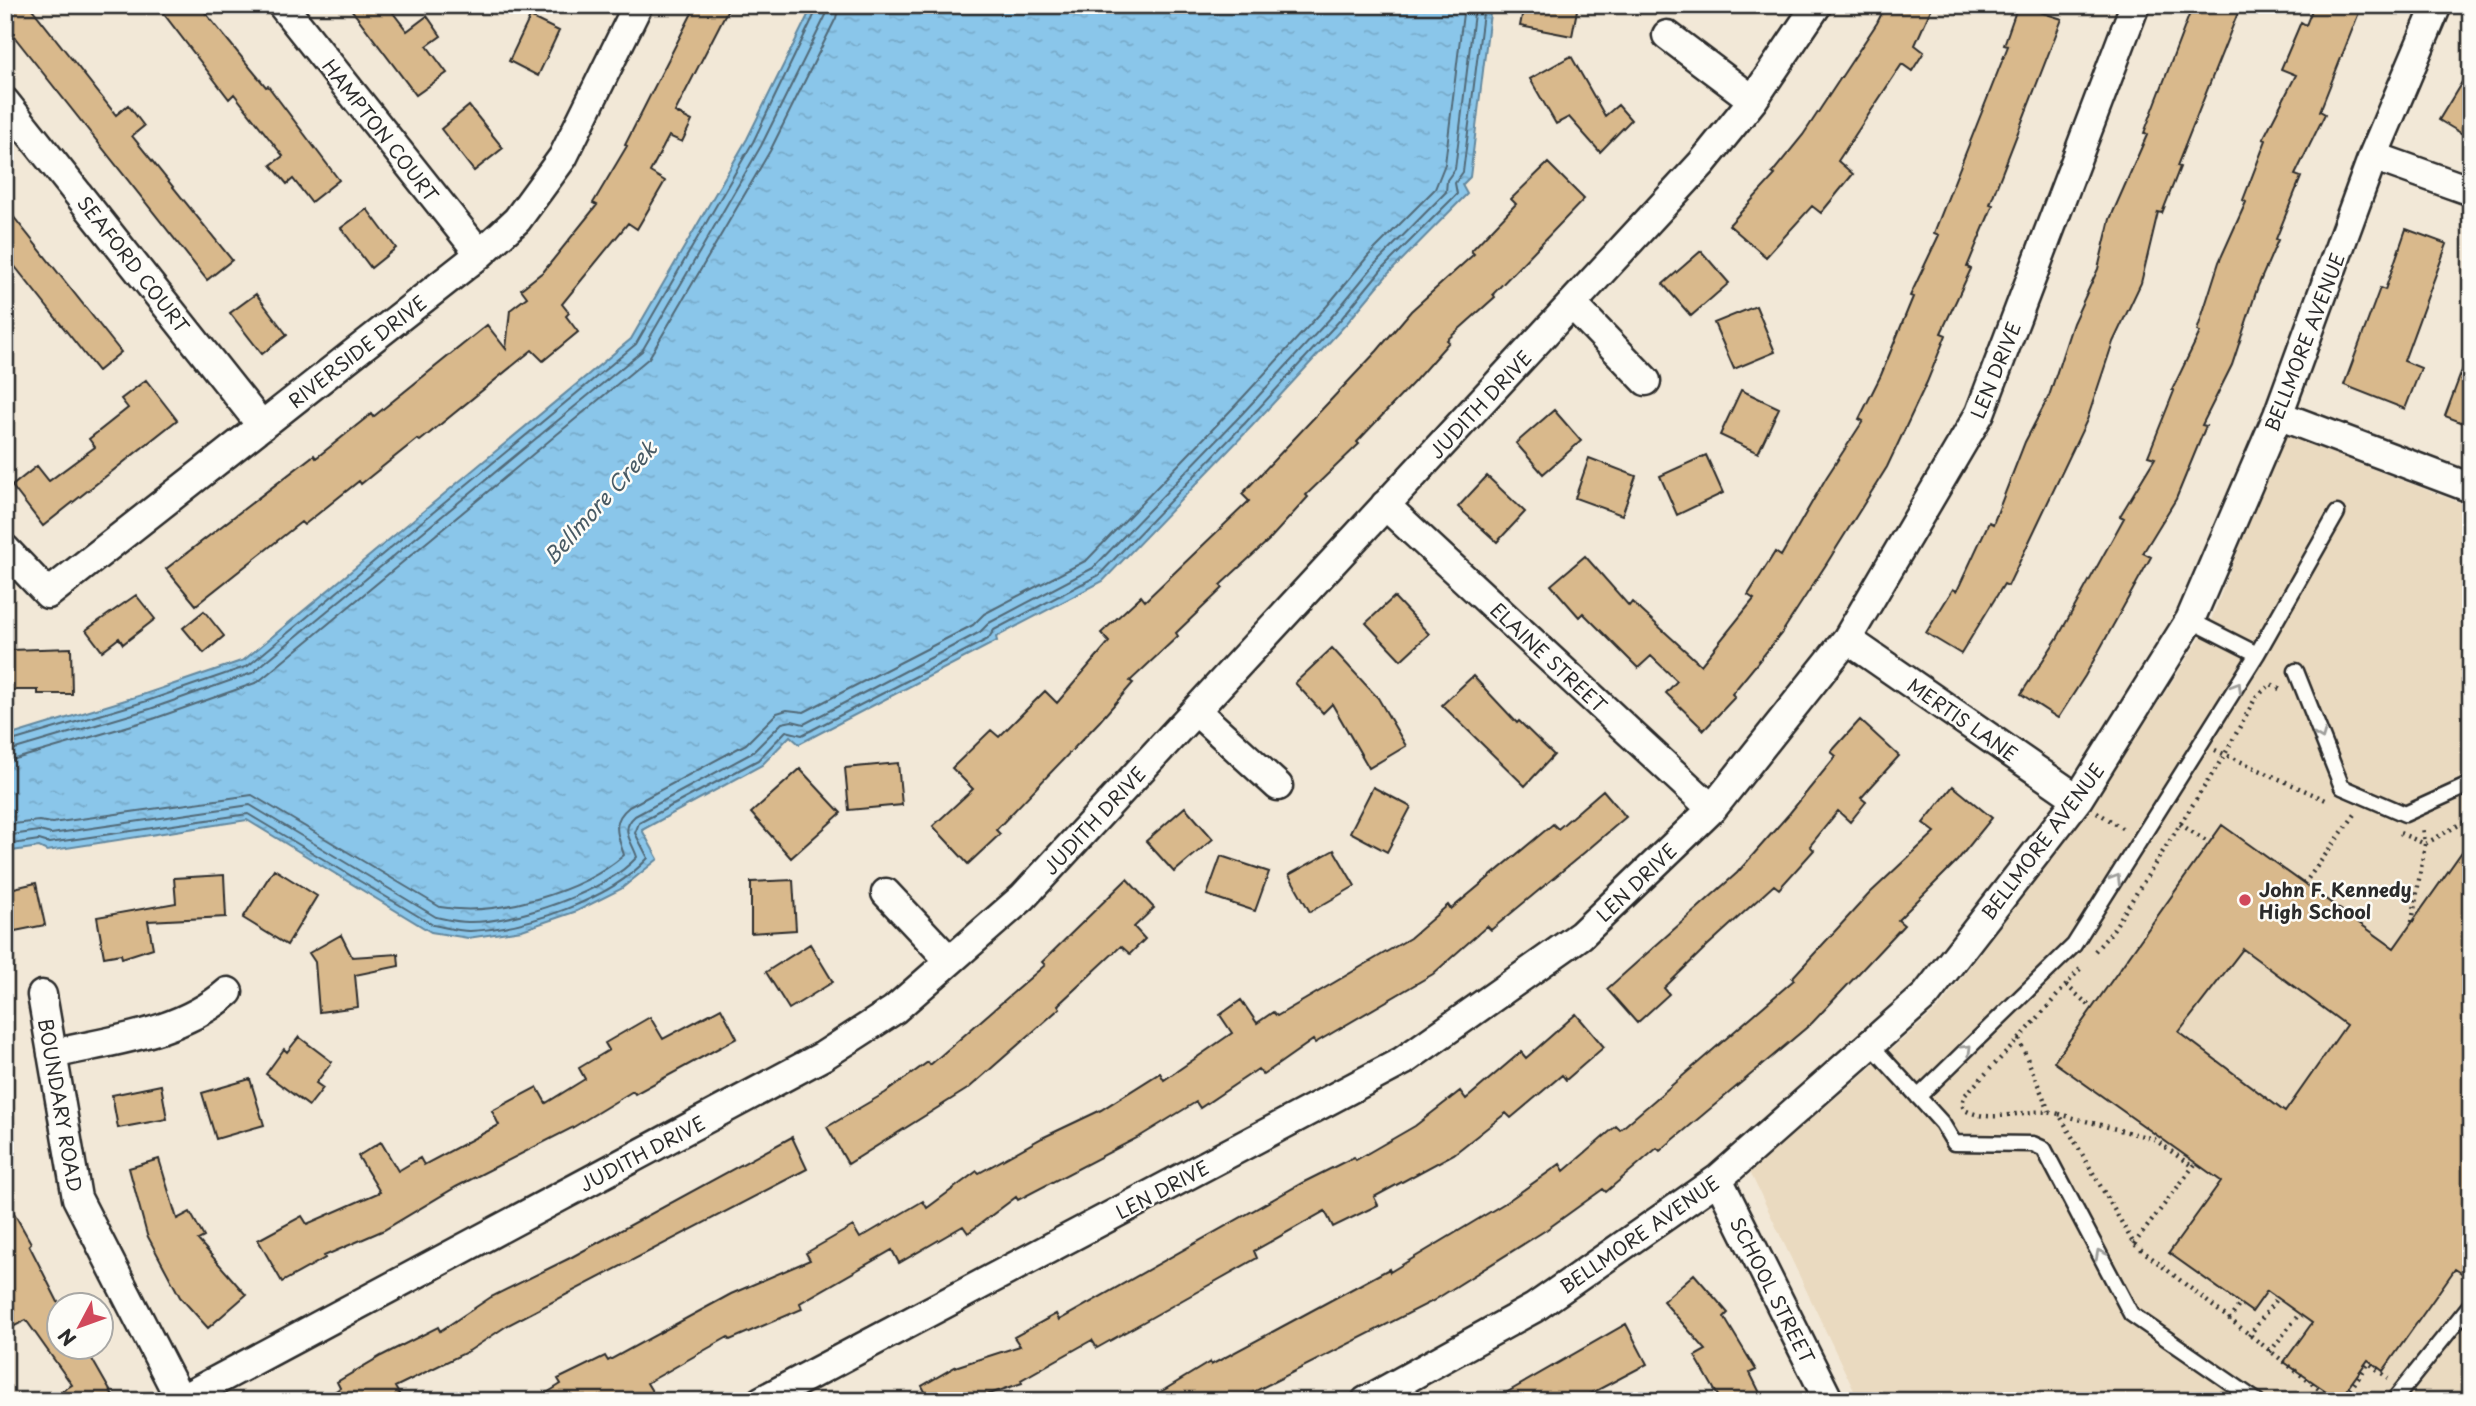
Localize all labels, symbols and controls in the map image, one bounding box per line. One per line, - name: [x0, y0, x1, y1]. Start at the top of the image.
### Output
- street label: HAMPTON COURT: [316, 53, 446, 207]
- street label: SEAFORD COURT: [71, 189, 197, 339]
- street label: BELLMORE AVENUE: [2257, 249, 2351, 435]
- street label: RIVERSIDE DRIVE: [282, 288, 432, 414]
- street label: LEN DRIVE: [1963, 317, 2027, 423]
- street label: JUDITH DRIVE: [1422, 344, 1538, 464]
- water label: Bellmore Creek: [535, 432, 664, 571]
- street label: ELAINE STREET: [1485, 596, 1613, 718]
- street label: MERTIS LANE: [1902, 671, 2024, 767]
- one-way arrow: [2228, 681, 2241, 694]
- one-way arrow: [2313, 728, 2327, 740]
- street label: BELLMORE AVENUE: [1974, 757, 2110, 925]
- street label: JUDITH DRIVE: [1036, 760, 1152, 880]
- street label: LEN DRIVE: [1590, 836, 1682, 928]
- one-way arrow: [2107, 874, 2120, 887]
- place label: John F. Kennedy High School: [2259, 875, 2412, 925]
- marker: John F. Kennedy High School: [2237, 892, 2253, 908]
- street label: BOUNDARY ROAD: [32, 1016, 90, 1194]
- one-way arrow: [1958, 1045, 1971, 1058]
- street label: JUDITH DRIVE: [574, 1108, 710, 1198]
- street label: LEN DRIVE: [1110, 1153, 1214, 1225]
- street label: BELLMORE AVENUE: [1553, 1168, 1725, 1300]
- street label: SCHOOL STREET: [1724, 1212, 1822, 1368]
- one-way arrow: [2094, 1249, 2108, 1261]
- north arrow: [46, 1290, 116, 1360]
- text: N: [51, 1323, 82, 1353]

